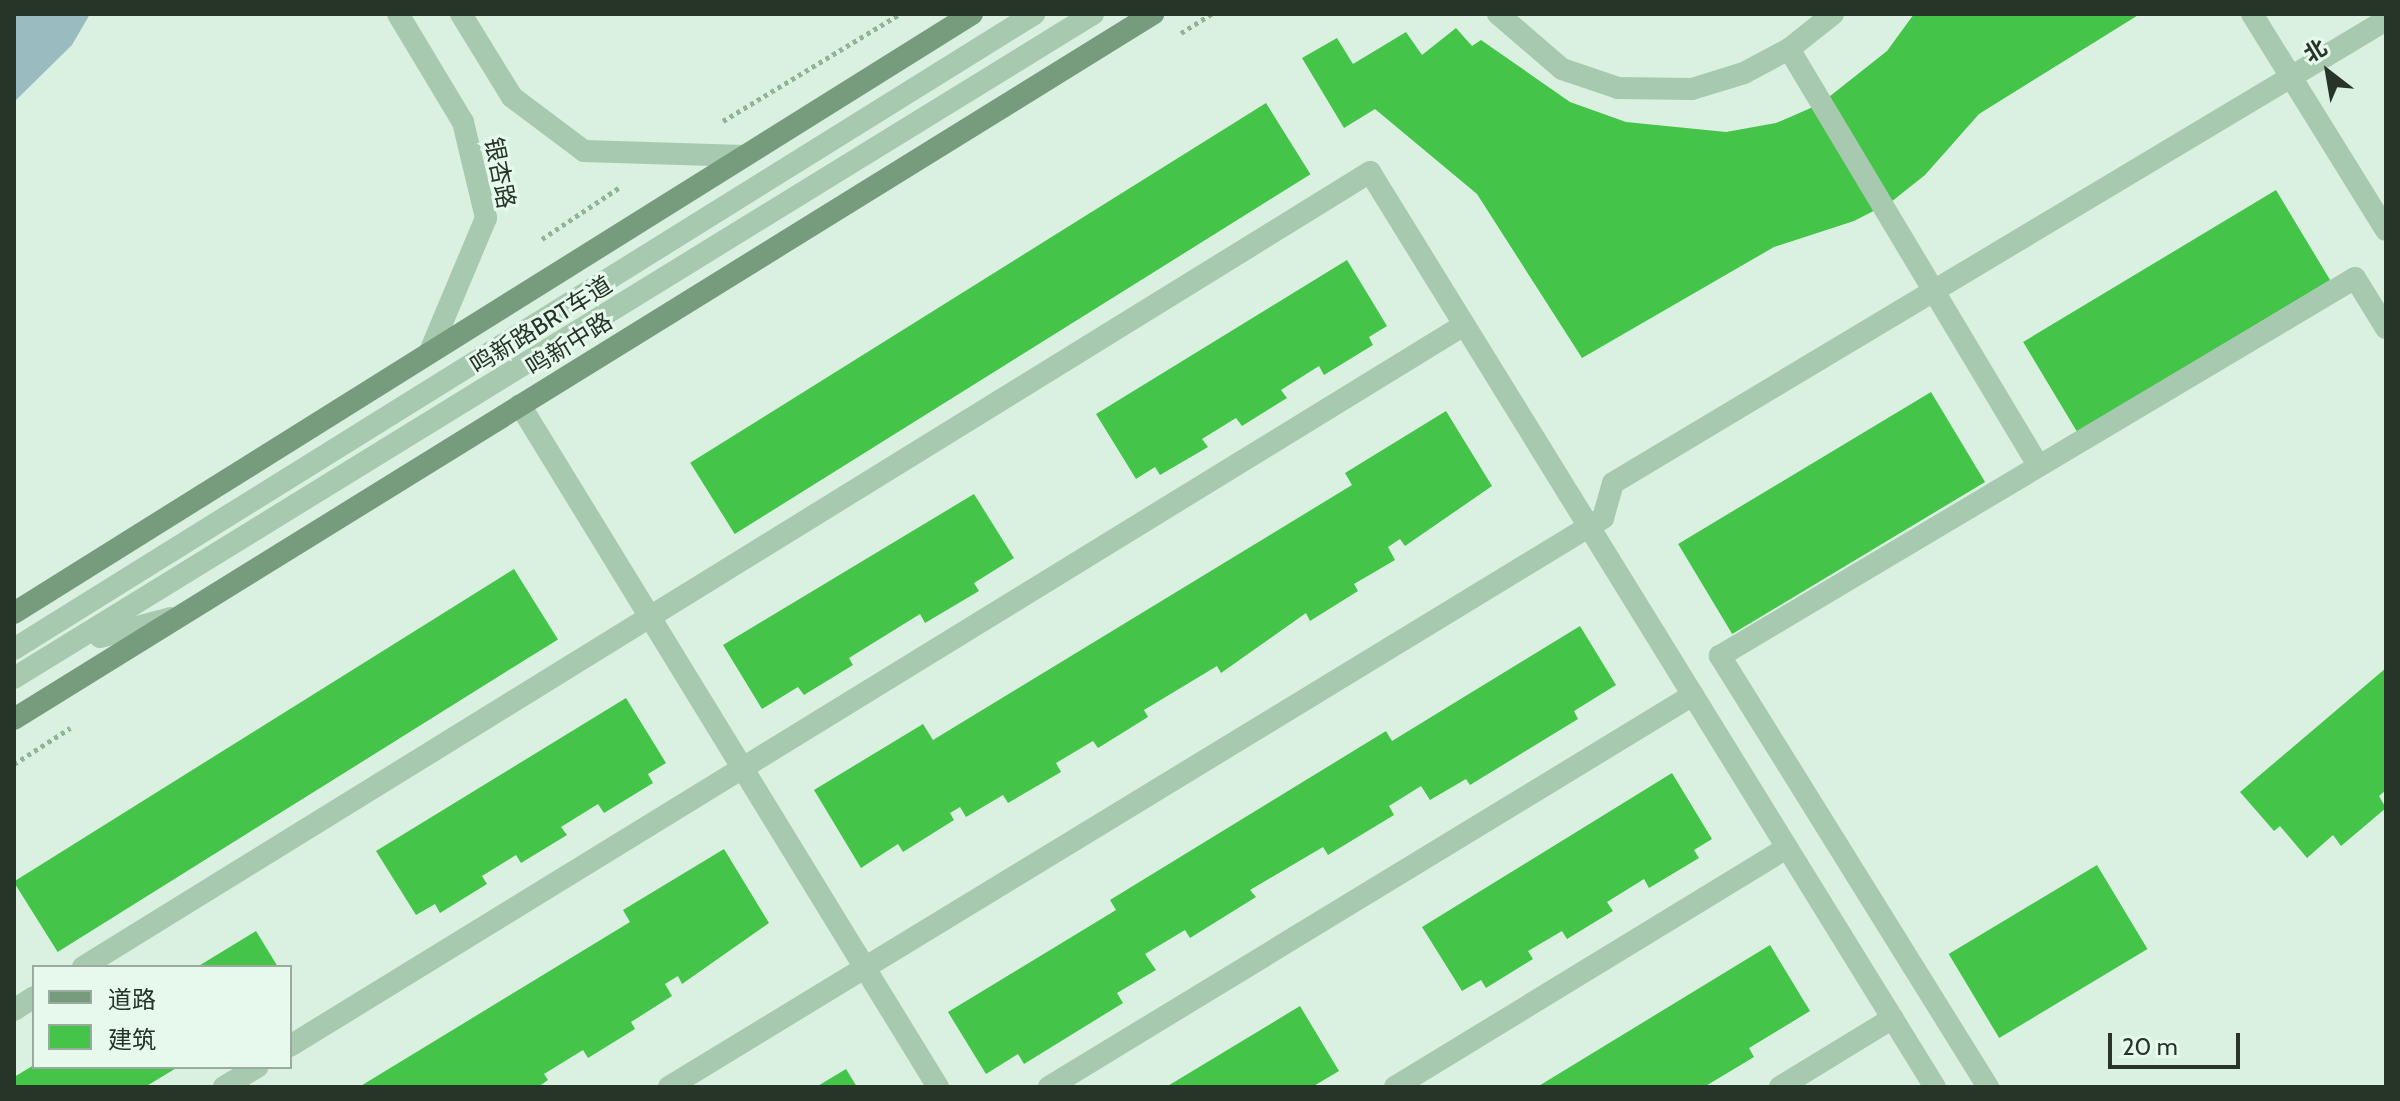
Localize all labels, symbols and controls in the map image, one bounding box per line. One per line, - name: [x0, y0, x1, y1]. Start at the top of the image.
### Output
- north arrow: [2288, 32, 2368, 112]
- text: 北: [2299, 34, 2332, 68]
- street label: 银杏路: [479, 135, 521, 211]
- street label: 鸣新路BRT车道: [465, 270, 617, 380]
- street label: 鸣新中路: [521, 306, 617, 382]
- legend: [32, 965, 292, 1069]
- text: 道路: [108, 985, 156, 1014]
- scale bar: [2112, 1017, 2244, 1067]
- text: 建筑: [108, 1025, 156, 1054]
- text: 20 m: [2122, 1032, 2178, 1061]

